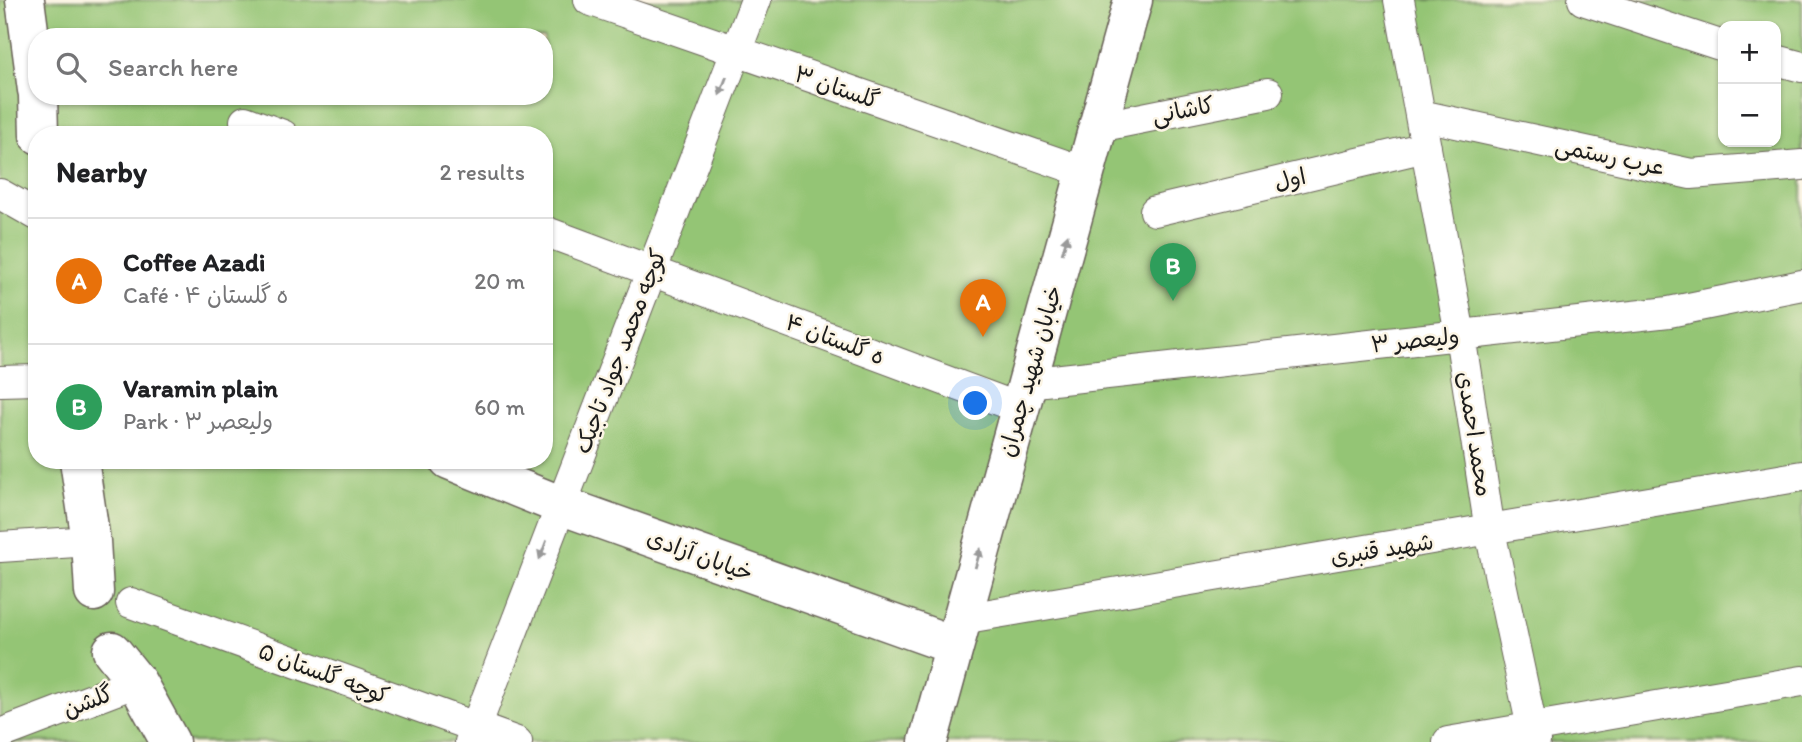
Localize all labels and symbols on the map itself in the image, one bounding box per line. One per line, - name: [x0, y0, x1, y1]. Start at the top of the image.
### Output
- street label: گلستان ۳: [791, 59, 883, 115]
- one-way arrow: [717, 76, 728, 97]
- street label: کاشانی: [1149, 90, 1217, 131]
- street label: عرب رستمی: [1553, 131, 1667, 182]
- street label: اول: [1271, 162, 1309, 196]
- one-way arrow: [1060, 233, 1071, 255]
- pin: B: [1150, 243, 1196, 301]
- street label: کوچه محمد جواد تاجیک: [568, 244, 672, 457]
- pin: A: [960, 279, 1006, 337]
- street label: خیابان شهید چمران: [992, 282, 1068, 460]
- street label: ه گلستان ۴: [782, 307, 888, 371]
- street label: ولیعصر ۳: [1369, 321, 1461, 359]
- street label: محمد احمدی: [1451, 369, 1499, 499]
- your location: [958, 386, 992, 420]
- street label: خیابان آزادی: [643, 523, 757, 587]
- street label: شهید قنبری: [1328, 527, 1436, 571]
- one-way arrow: [537, 539, 548, 560]
- one-way arrow: [973, 547, 984, 569]
- street label: کوچه گلستان ۵: [255, 636, 394, 710]
- street label: گلشن: [59, 679, 117, 723]

